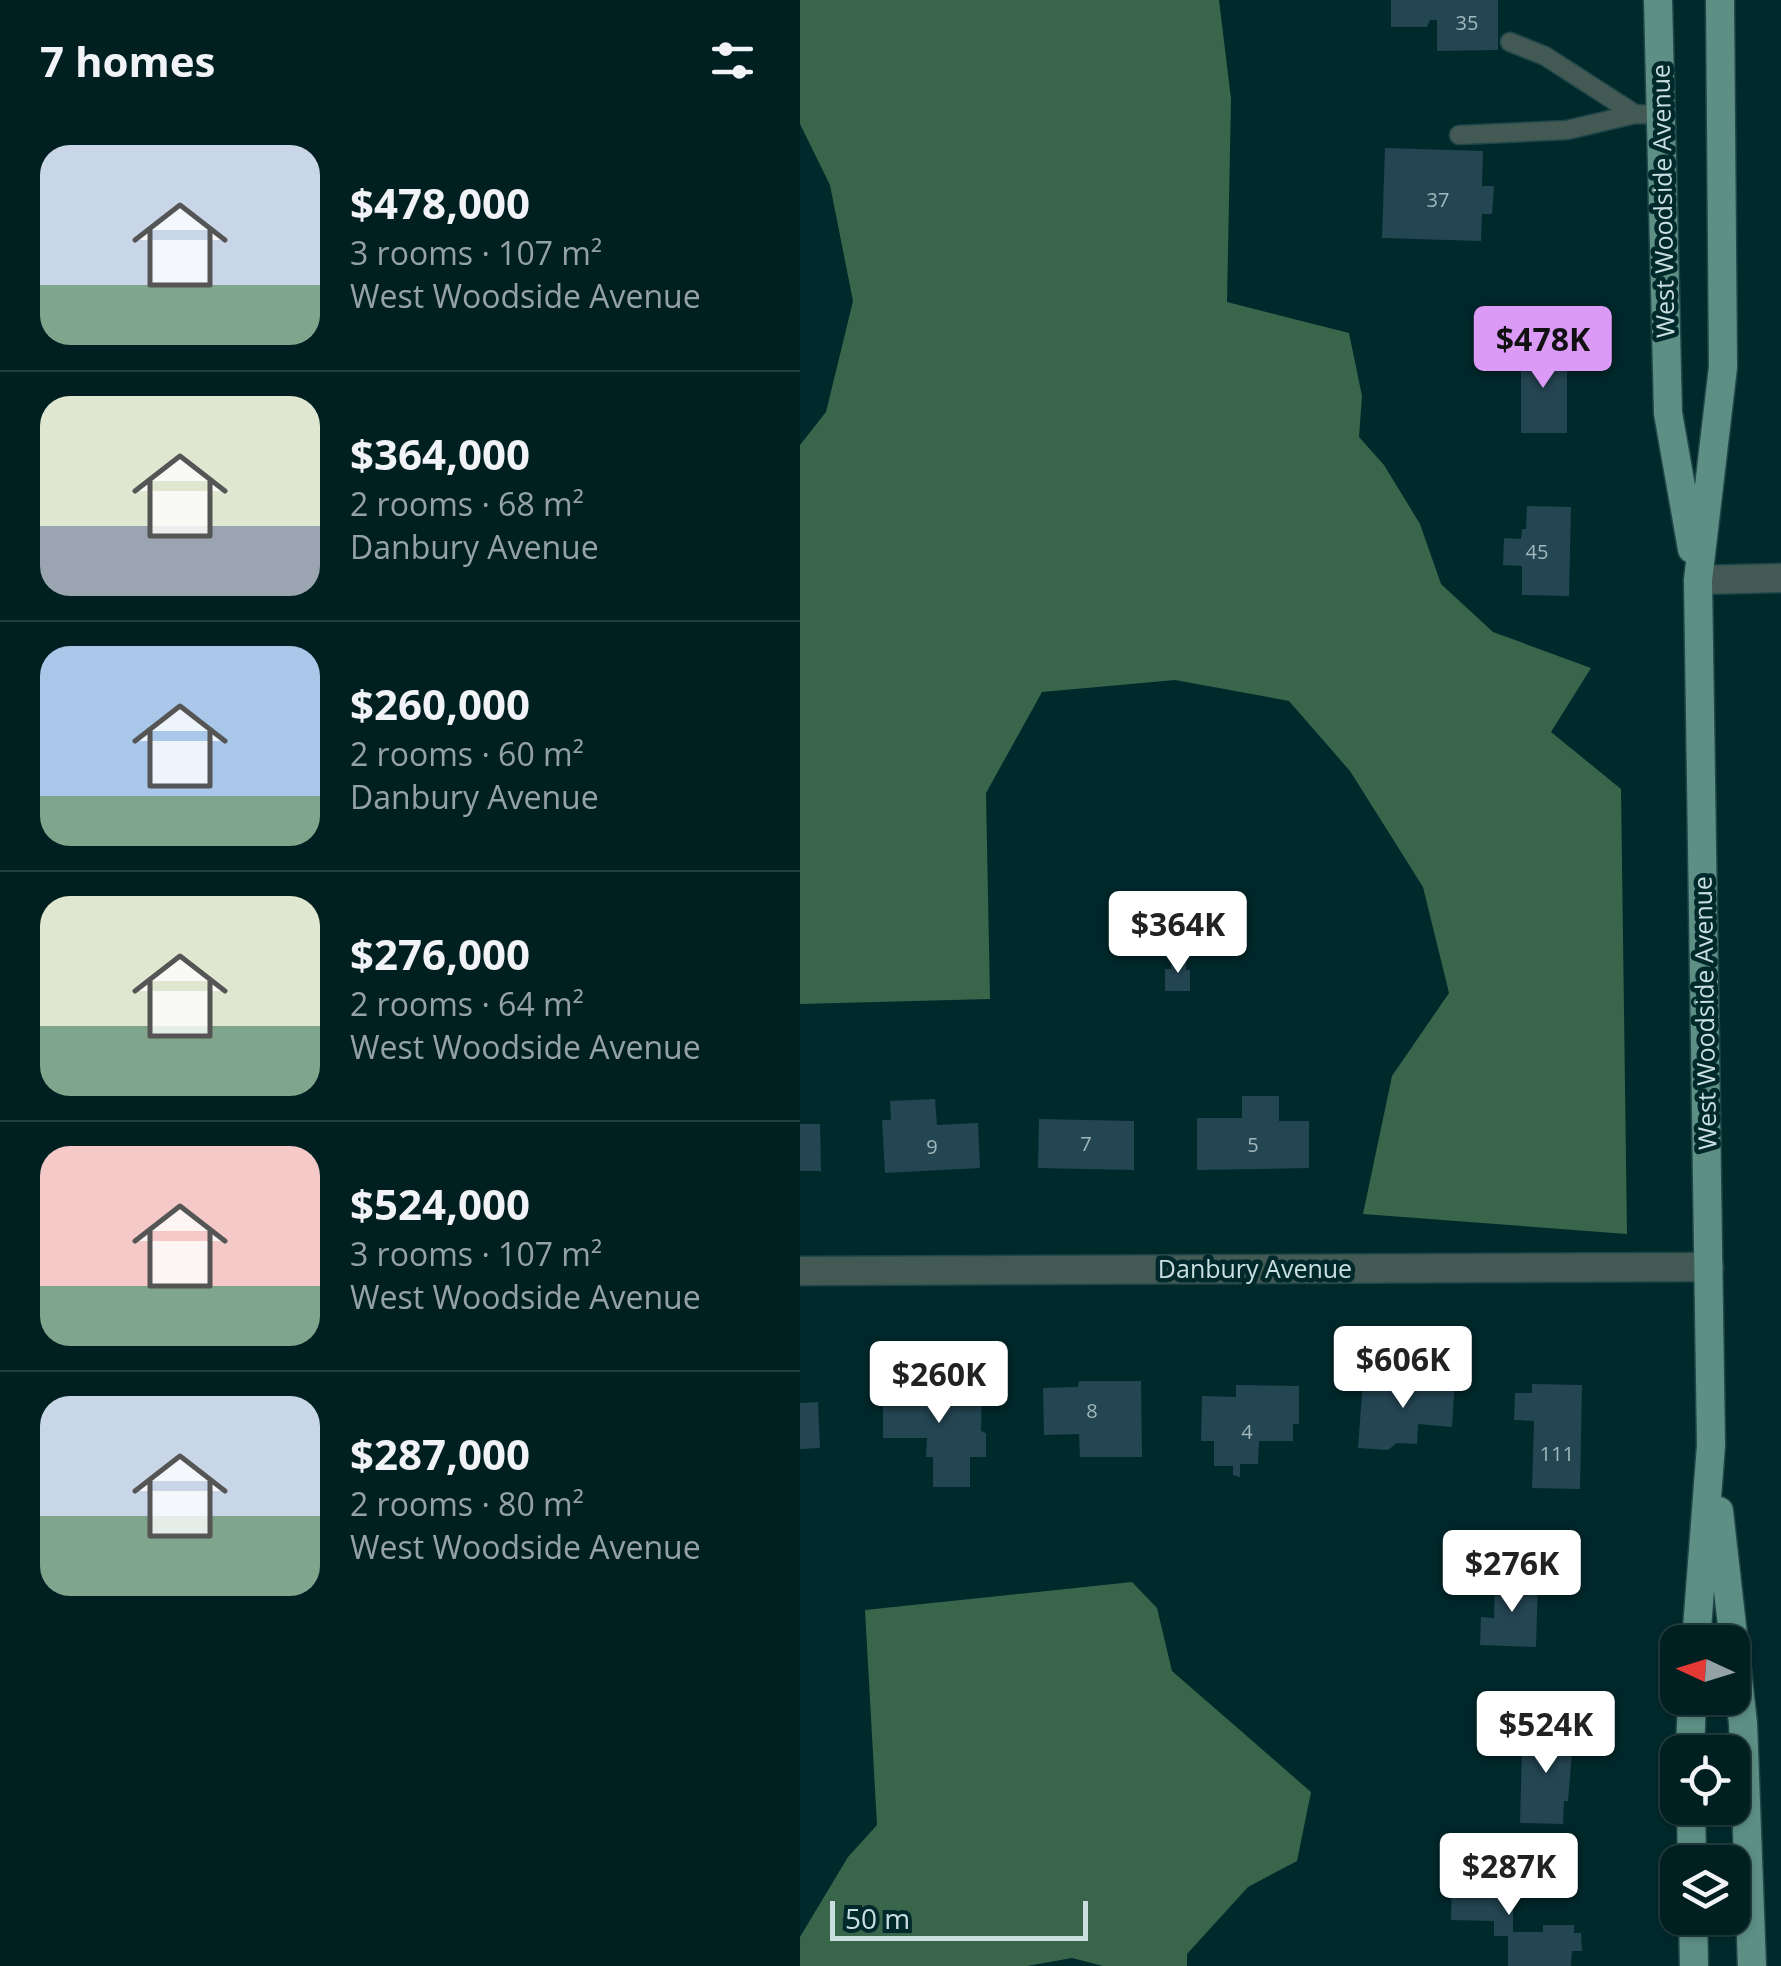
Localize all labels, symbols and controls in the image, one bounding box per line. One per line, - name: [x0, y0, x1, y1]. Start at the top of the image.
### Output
- house number: 35: [1456, 9, 1478, 36]
- text: 7 homes: [40, 32, 215, 89]
- icon: filters: [705, 33, 760, 88]
- street label: West Woodside Avenue: [1643, 64, 1681, 338]
- text: $478,000: [350, 174, 530, 231]
- icon: home: [120, 185, 240, 305]
- house number: 37: [1427, 186, 1449, 213]
- text: 3 rooms · 107 m²: [350, 231, 602, 274]
- text: West Woodside Avenue: [350, 274, 701, 317]
- pin: $478K: [1473, 306, 1613, 391]
- text: $478K: [1496, 317, 1590, 360]
- text: $364,000: [350, 425, 530, 482]
- icon: home: [120, 436, 240, 556]
- text: 2 rooms · 68 m²: [350, 482, 584, 525]
- text: Danbury Avenue: [350, 525, 599, 568]
- house number: 45: [1526, 538, 1548, 565]
- text: $260,000: [350, 675, 530, 732]
- icon: home: [120, 686, 240, 806]
- text: 2 rooms · 60 m²: [350, 732, 584, 775]
- text: Danbury Avenue: [350, 775, 599, 818]
- street label: West Woodside Avenue: [1685, 876, 1723, 1150]
- pin: $364K: [1108, 891, 1248, 976]
- text: $364K: [1131, 902, 1225, 945]
- text: $276,000: [350, 925, 530, 982]
- icon: home: [120, 936, 240, 1056]
- text: 2 rooms · 64 m²: [350, 982, 584, 1025]
- text: West Woodside Avenue: [350, 1025, 701, 1068]
- house number: 7: [1080, 1130, 1092, 1157]
- house number: 5: [1247, 1131, 1259, 1158]
- house number: 9: [926, 1133, 938, 1160]
- text: $524,000: [350, 1175, 530, 1232]
- icon: home: [120, 1186, 240, 1306]
- text: 3 rooms · 107 m²: [350, 1232, 602, 1275]
- street label: Danbury Avenue: [1158, 1251, 1352, 1285]
- text: West Woodside Avenue: [350, 1275, 701, 1318]
- pin: $606K: [1333, 1326, 1473, 1411]
- text: $606K: [1356, 1337, 1450, 1380]
- pin: $260K: [869, 1341, 1009, 1426]
- text: $260K: [892, 1352, 986, 1395]
- house number: 8: [1086, 1397, 1098, 1424]
- house number: 4: [1241, 1418, 1253, 1445]
- text: $287,000: [350, 1425, 530, 1482]
- icon: home: [120, 1436, 240, 1556]
- house number: 111: [1540, 1440, 1574, 1467]
- text: 2 rooms · 80 m²: [350, 1482, 584, 1525]
- text: West Woodside Avenue: [350, 1525, 701, 1568]
- pin: $276K: [1442, 1530, 1582, 1615]
- text: $276K: [1465, 1541, 1559, 1584]
- north arrow: [1660, 1625, 1750, 1715]
- map controls: [1660, 1625, 1750, 1935]
- pin: $524K: [1476, 1691, 1616, 1776]
- text: $524K: [1499, 1702, 1593, 1745]
- button: locate: [1660, 1735, 1750, 1825]
- pin: $287K: [1439, 1833, 1579, 1918]
- text: $287K: [1462, 1844, 1556, 1887]
- button: layers: [1660, 1845, 1750, 1935]
- scale bar: [830, 1896, 1088, 1940]
- text: 50 m: [845, 1899, 910, 1937]

